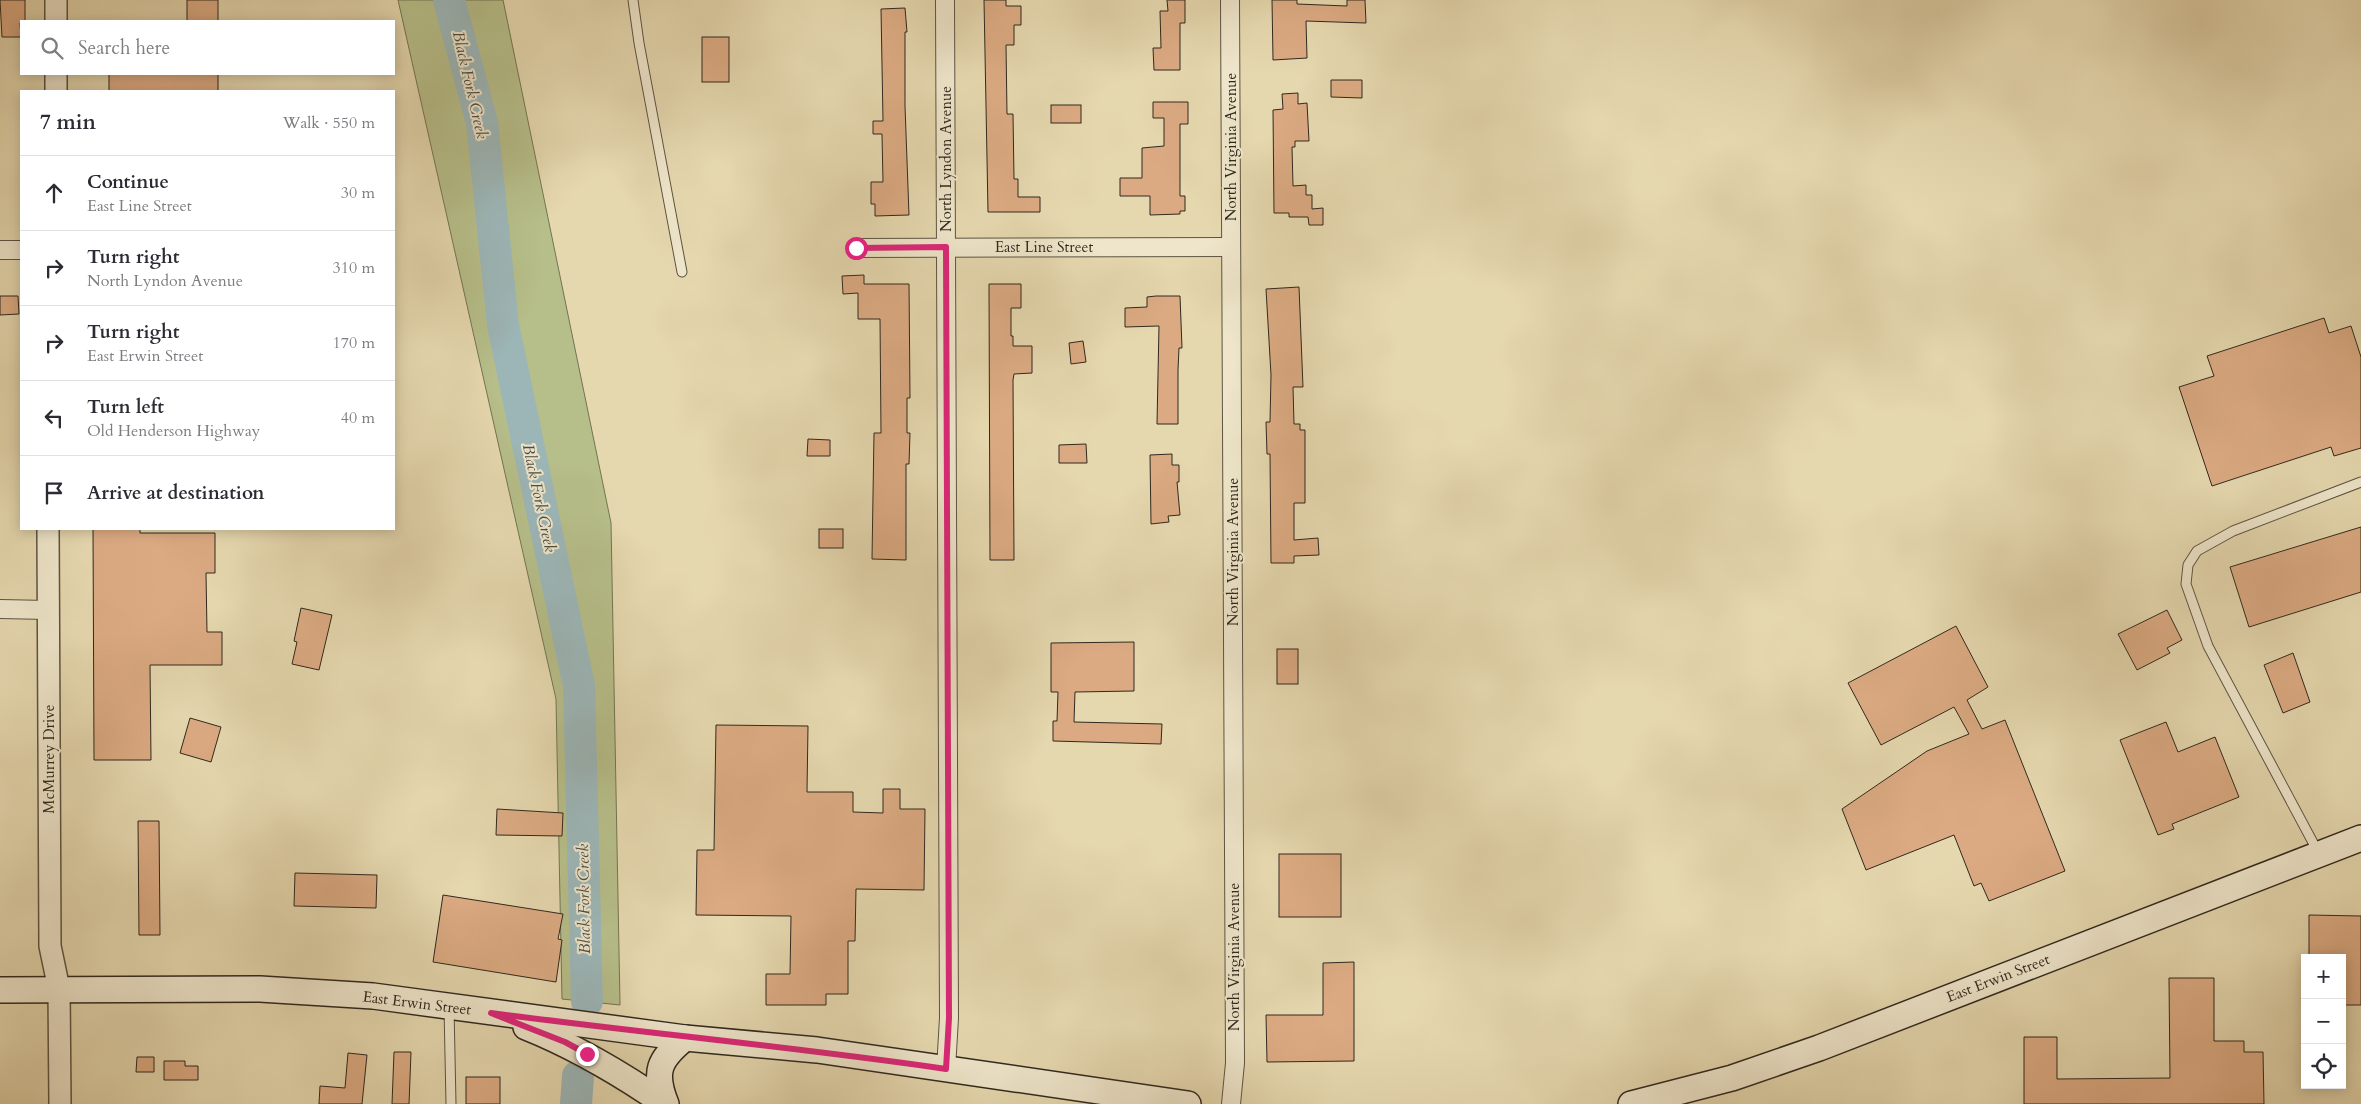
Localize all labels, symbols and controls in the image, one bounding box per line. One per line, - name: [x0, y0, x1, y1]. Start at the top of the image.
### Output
- search box: [20, 20, 395, 75]
- water label: Black Fork Creek: [447, 29, 493, 141]
- icon: search: [38, 34, 66, 62]
- text: Search here: [78, 35, 170, 61]
- street label: North Virginia Avenue: [1221, 73, 1241, 221]
- street label: North Lyndon Avenue: [936, 86, 956, 232]
- text: 7 min: [40, 108, 96, 137]
- text: Walk · 550 m: [283, 112, 375, 134]
- text: Continue: [87, 169, 169, 195]
- icon: ahead: [40, 179, 68, 207]
- text: 30 m: [341, 182, 375, 204]
- text: East Line Street: [87, 195, 192, 217]
- route start: [845, 237, 868, 260]
- street label: East Line Street: [995, 237, 1093, 257]
- text: Turn right: [87, 244, 179, 270]
- icon: right: [40, 254, 68, 282]
- text: 310 m: [333, 257, 375, 279]
- text: North Lyndon Avenue: [87, 270, 243, 292]
- text: Turn right: [87, 319, 179, 345]
- icon: right: [40, 329, 68, 357]
- text: 170 m: [333, 332, 375, 354]
- text: East Erwin Street: [87, 345, 203, 367]
- text: Turn left: [87, 394, 164, 420]
- icon: left: [40, 404, 68, 432]
- text: 40 m: [341, 407, 375, 429]
- text: Old Henderson Highway: [87, 420, 260, 442]
- water label: Black Fork Creek: [517, 442, 561, 554]
- street label: North Virginia Avenue: [1223, 478, 1243, 626]
- icon: arrive: [40, 479, 68, 507]
- text: Arrive at destination: [87, 480, 264, 506]
- street label: McMurrey Drive: [39, 704, 59, 814]
- water label: Black Fork Creek: [572, 844, 596, 954]
- street label: North Virginia Avenue: [1224, 883, 1244, 1031]
- street label: East Erwin Street: [1943, 949, 2053, 1007]
- map controls: [2301, 954, 2346, 1089]
- button: +: [2301, 954, 2346, 999]
- street label: East Erwin Street: [362, 986, 473, 1020]
- button: −: [2301, 999, 2346, 1044]
- route end: [576, 1043, 599, 1066]
- button: locate: [2301, 1044, 2346, 1089]

